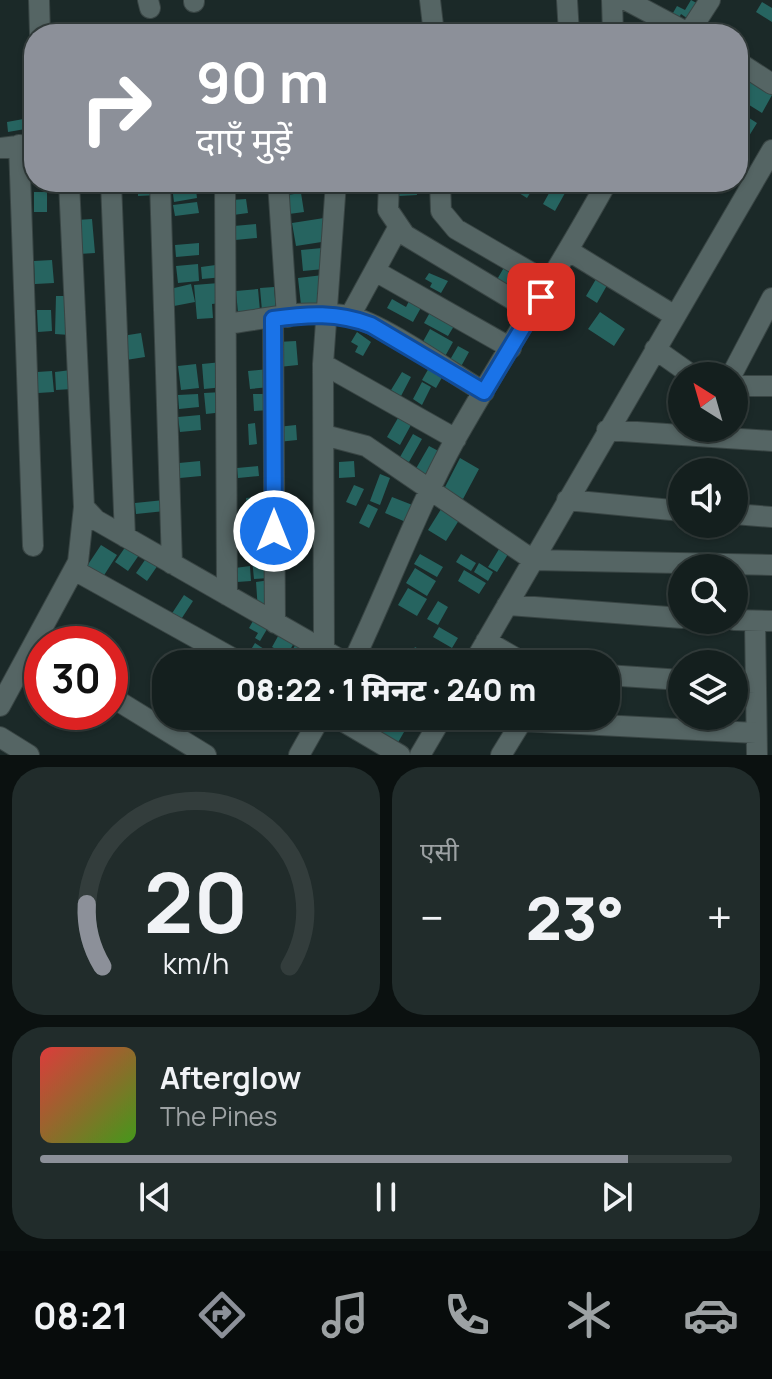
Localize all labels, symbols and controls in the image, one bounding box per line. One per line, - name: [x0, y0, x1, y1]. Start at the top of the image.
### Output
- text: 90 m: [196, 43, 329, 120]
- icon: right: [64, 56, 168, 160]
- text: दाएँ मुड़ें: [196, 116, 292, 165]
- pin: [507, 263, 575, 331]
- icon: arrive: [519, 275, 563, 319]
- north arrow: [668, 362, 748, 442]
- map controls: [668, 362, 748, 730]
- button: sound: [668, 458, 748, 538]
- position arrow: [232, 489, 316, 573]
- button: search: [668, 554, 748, 634]
- speed limit sign: 30: [24, 626, 128, 730]
- button: layers: [668, 650, 748, 730]
- text: 08:22 · 1 मिनट · 240 m: [236, 669, 536, 710]
- text: एसी: [420, 833, 459, 869]
- text: 20: [144, 844, 248, 958]
- text: 23°: [526, 876, 625, 958]
- text: −: [420, 887, 444, 947]
- text: +: [707, 887, 732, 947]
- text: km/h: [163, 944, 229, 983]
- text: Afterglow: [160, 1057, 301, 1098]
- text: The Pines: [160, 1098, 277, 1134]
- icon: previous: [133, 1175, 177, 1219]
- icon: pause: [364, 1175, 408, 1219]
- icon: next: [595, 1175, 639, 1219]
- icon: directions: [194, 1287, 250, 1343]
- icon: music: [317, 1287, 373, 1343]
- icon: phone: [439, 1287, 495, 1343]
- icon: climate: [561, 1287, 617, 1343]
- icon: car: [683, 1287, 739, 1343]
- text: 08:21: [33, 1291, 128, 1340]

